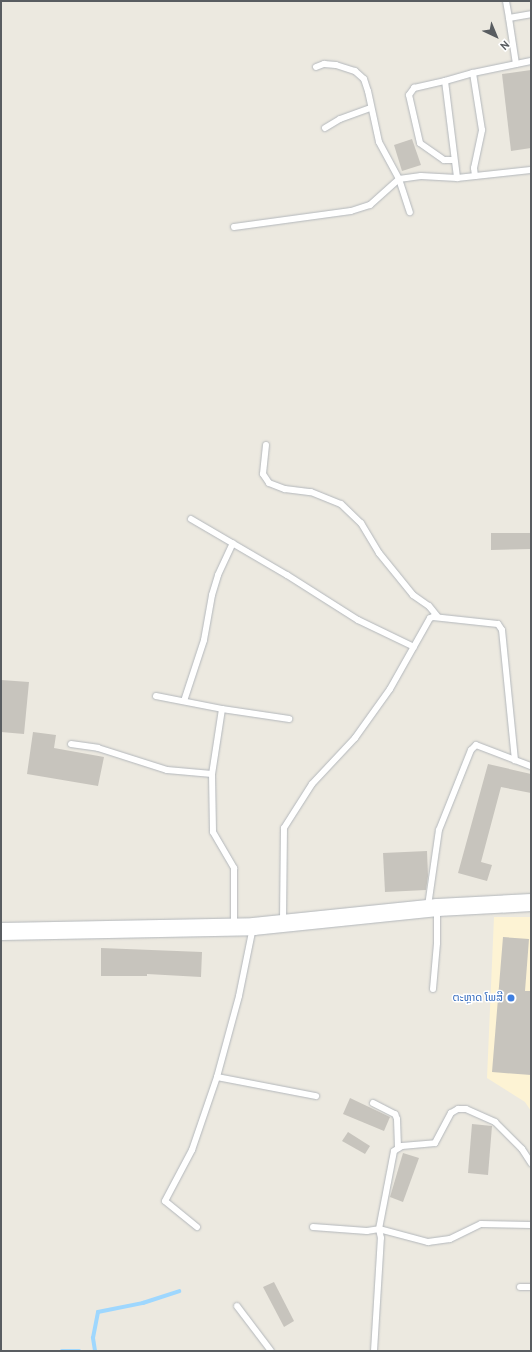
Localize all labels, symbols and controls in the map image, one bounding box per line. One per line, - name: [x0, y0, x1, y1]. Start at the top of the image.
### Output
- north arrow: [476, 16, 516, 56]
- text: N: [497, 37, 512, 52]
- place label: ຕະຫຼາດ ໂພສີ: [453, 991, 503, 1005]
- marker: ຕະຫຼາດ ໂພສີ: [506, 993, 516, 1003]

